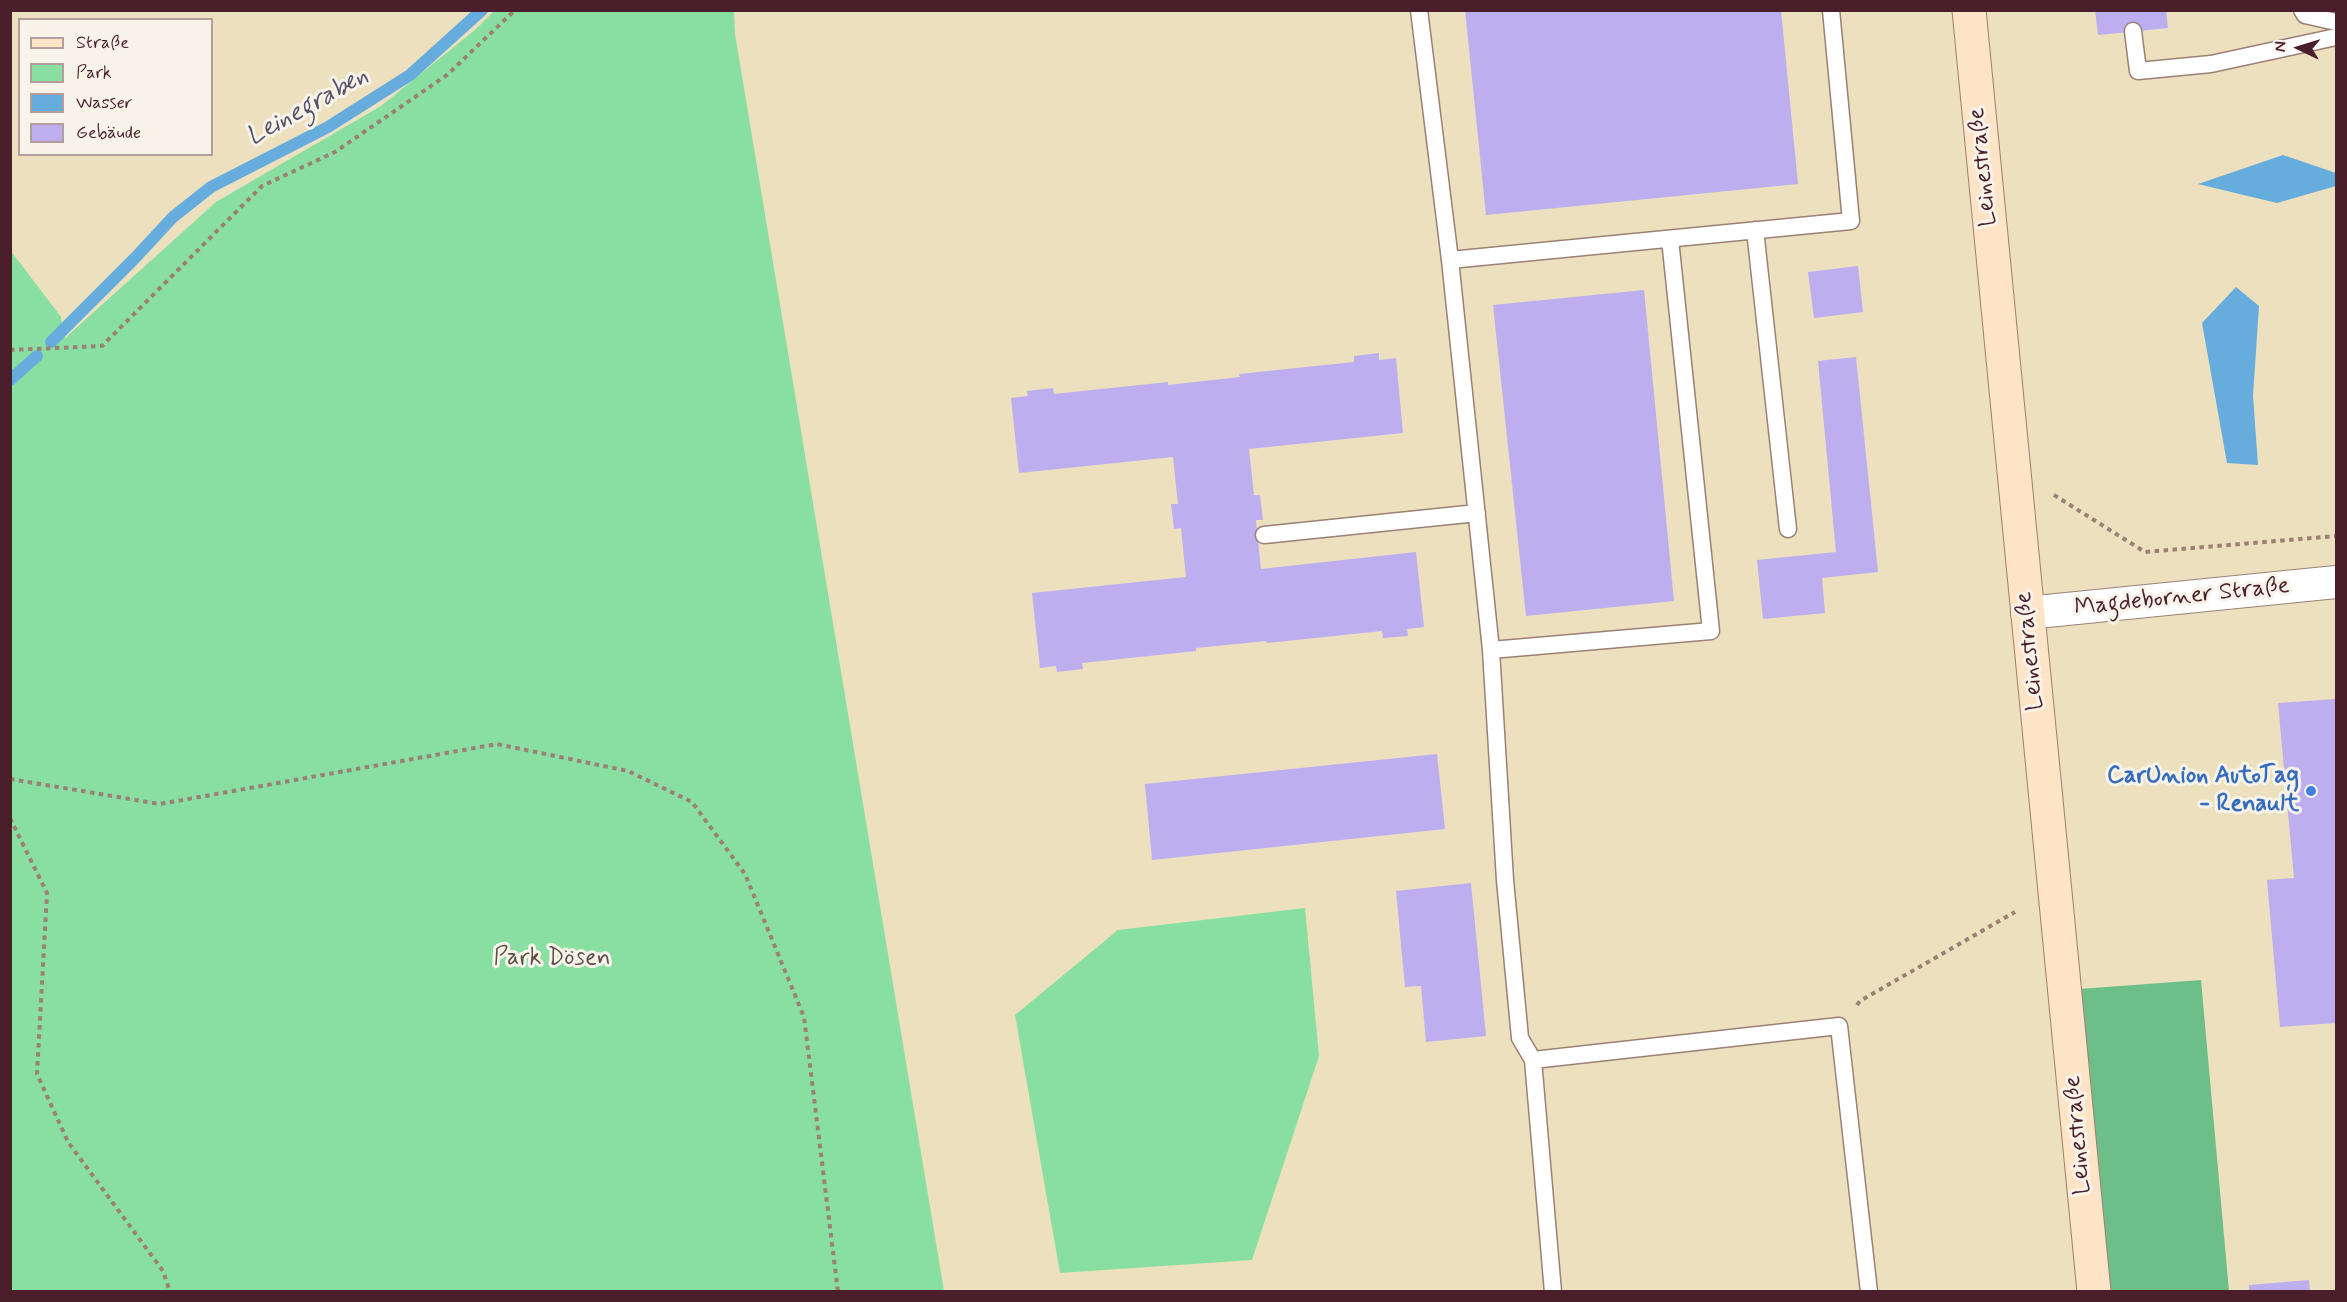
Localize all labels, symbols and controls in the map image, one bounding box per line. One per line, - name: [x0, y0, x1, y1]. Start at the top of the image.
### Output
- legend: [18, 18, 213, 156]
- north arrow: [2269, 18, 2329, 78]
- text: Straße: [76, 31, 129, 55]
- text: N: [2270, 41, 2291, 53]
- text: Park: [76, 61, 112, 85]
- water label: Leinegraben: [242, 62, 374, 154]
- text: Wasser: [76, 91, 132, 115]
- street label: Leinestraße: [1963, 106, 2005, 228]
- text: Gebäude: [76, 121, 141, 145]
- street label: Magdeborner Straße: [2073, 572, 2291, 624]
- street label: Leinestraße: [2010, 590, 2052, 712]
- place label: CarUnion AutoTag - Renault: [2107, 763, 2299, 819]
- marker: CarUnion AutoTag - Renault: [2304, 784, 2318, 798]
- park label: Park Dösen: [494, 945, 610, 973]
- street label: Leinestraße: [2059, 1074, 2099, 1196]

